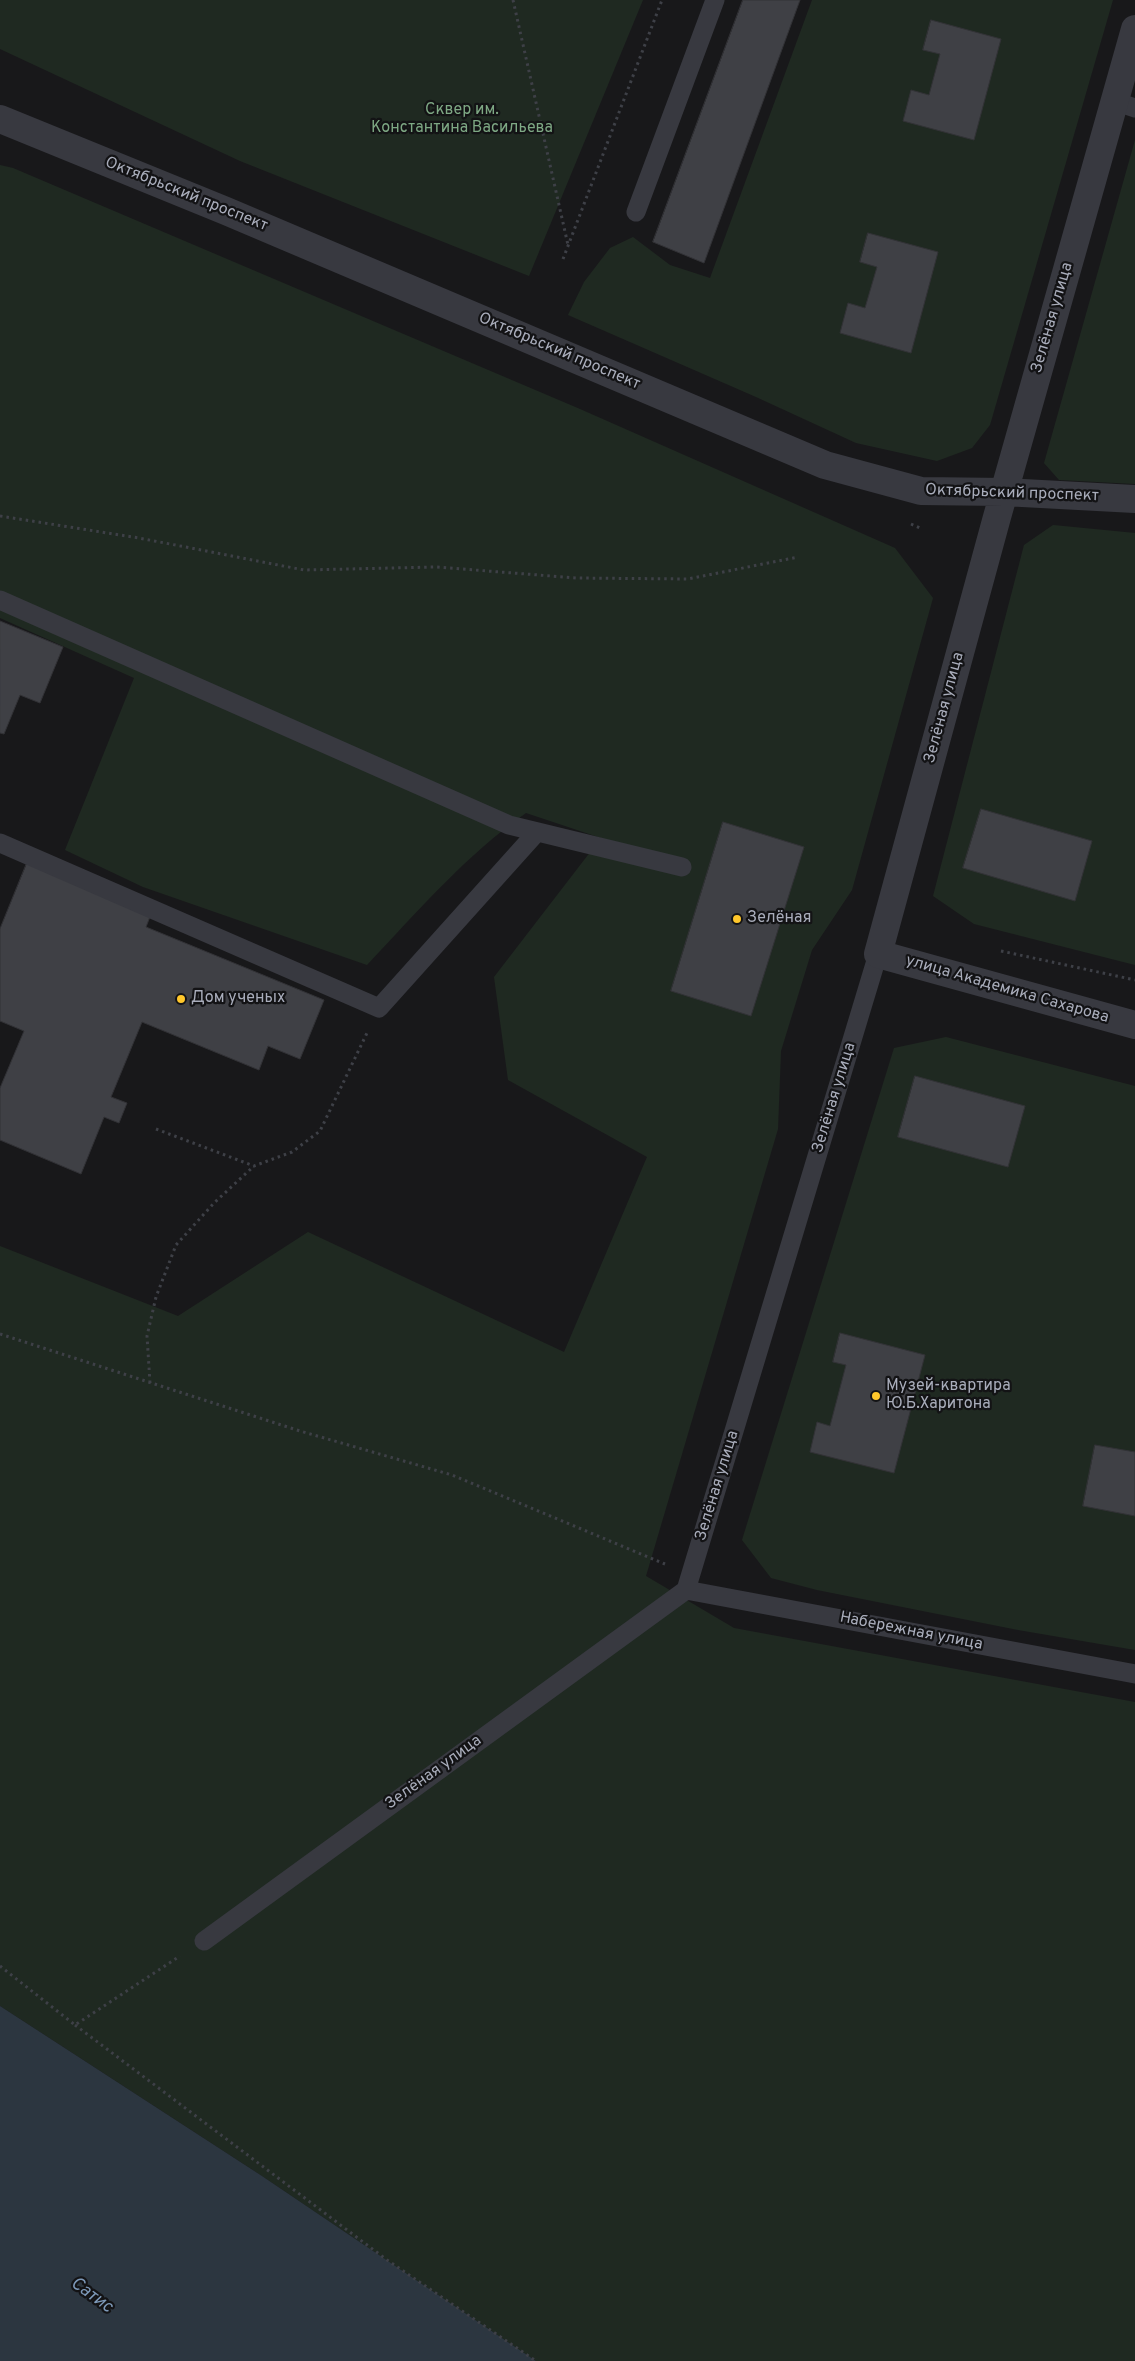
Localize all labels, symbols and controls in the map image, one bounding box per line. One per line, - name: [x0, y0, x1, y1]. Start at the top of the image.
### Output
- park label: Сквер им. Константина Васильева: [371, 101, 553, 139]
- street label: Октябрьский проспект: [102, 154, 270, 236]
- street label: Зелёная улица: [1028, 260, 1078, 376]
- street label: Октябрьский проспект: [475, 309, 643, 395]
- street label: Октябрьский проспект: [925, 481, 1099, 507]
- street label: Зелёная улица: [921, 650, 969, 766]
- place label: Зелёная: [747, 909, 811, 929]
- marker: Зелёная: [731, 913, 743, 925]
- street label: улица Академика Сахарова: [903, 952, 1111, 1028]
- place label: Дом ученых: [191, 989, 285, 1009]
- marker: Дом ученых: [175, 993, 187, 1005]
- street label: Зелёная улица: [809, 1041, 861, 1155]
- place label: Музей-квартира Ю.Б.Харитона: [886, 1377, 1011, 1415]
- marker: Музей-квартира Ю.Б.Харитона: [870, 1390, 882, 1402]
- street label: Зелёная улица: [692, 1429, 744, 1543]
- street label: Набережная улица: [838, 1609, 984, 1655]
- street label: Зелёная улица: [382, 1732, 486, 1814]
- water label: Сатис: [66, 2273, 116, 2319]

